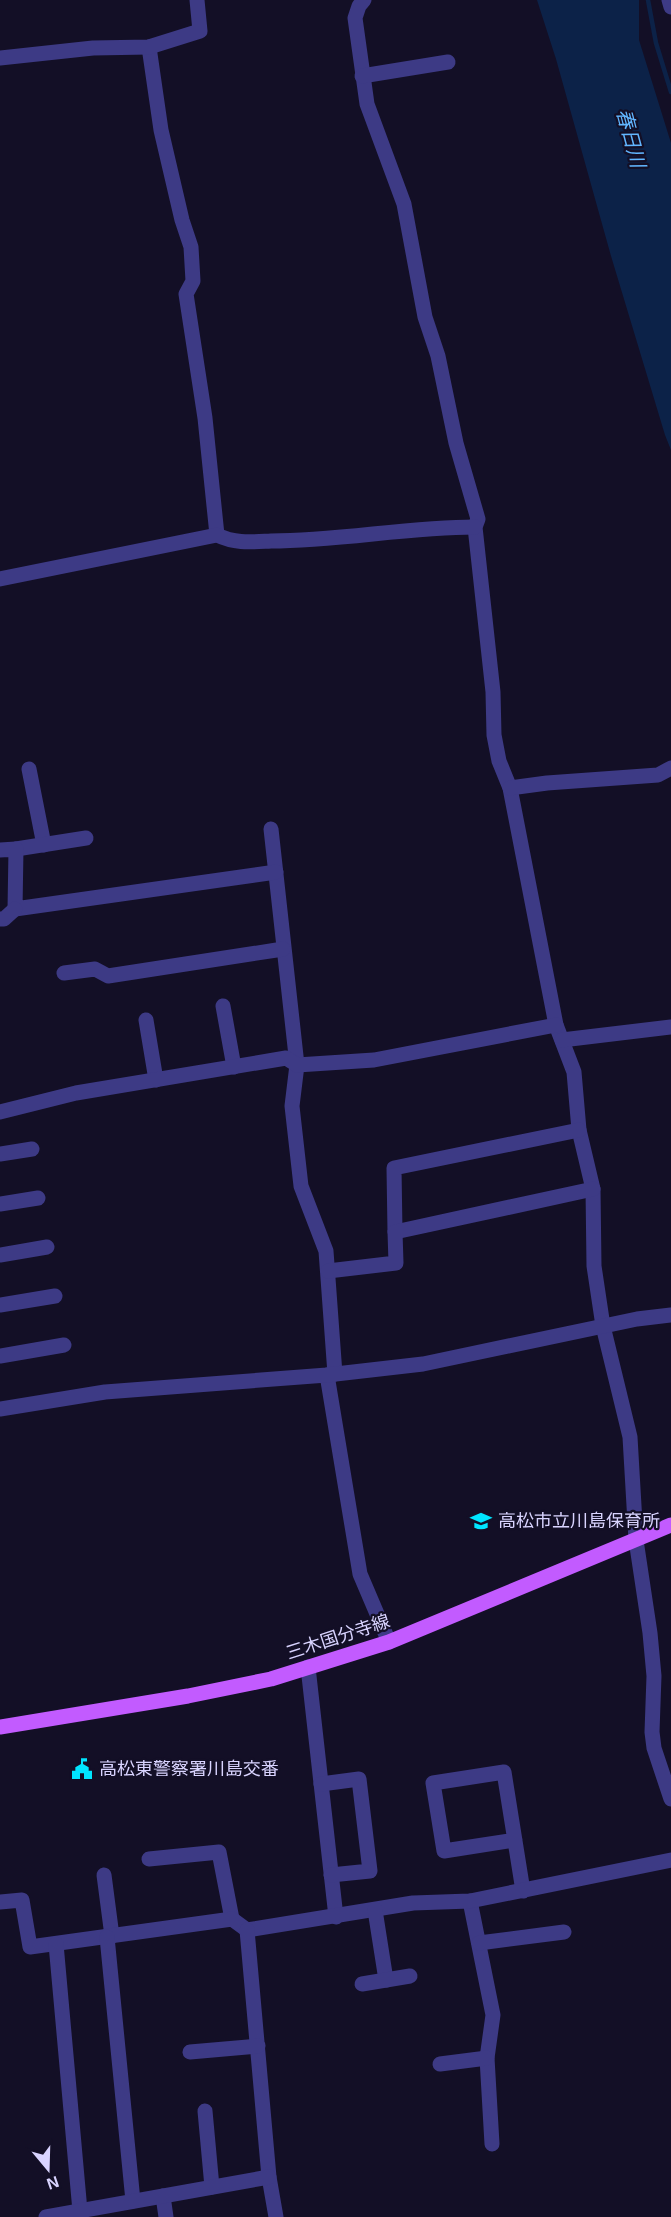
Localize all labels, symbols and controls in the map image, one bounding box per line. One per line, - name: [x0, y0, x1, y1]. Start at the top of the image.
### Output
- water label: 春日川: [613, 106, 650, 172]
- school or university icon: 高松市立川島保育所: [469, 1509, 493, 1533]
- place label: 高松市立川島保育所: [498, 1511, 660, 1531]
- street label: 三木国分寺線: [284, 1611, 392, 1663]
- public building icon: 高松東警察署川島交番: [70, 1757, 94, 1781]
- place label: 高松東警察署川島交番: [99, 1759, 279, 1779]
- north arrow: [18, 2139, 78, 2199]
- text: N: [44, 2173, 61, 2193]

